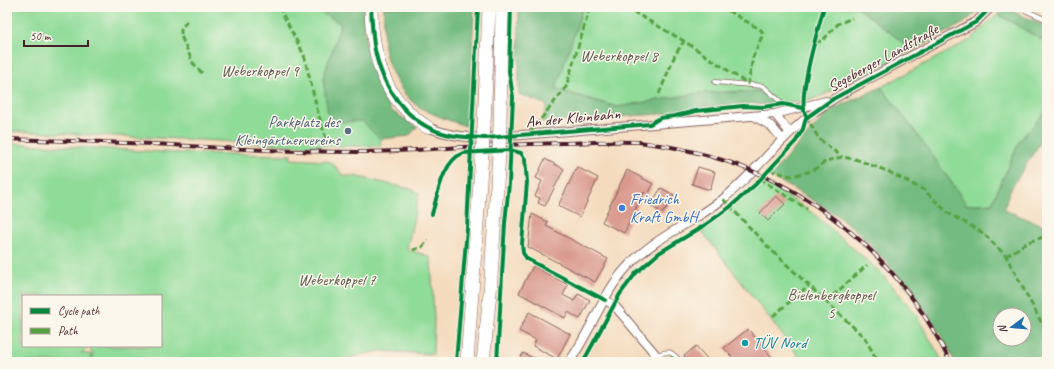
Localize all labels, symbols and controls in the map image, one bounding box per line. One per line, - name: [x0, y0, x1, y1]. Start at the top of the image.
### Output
- street label: Segeberger Landstraße: [824, 18, 943, 97]
- scale bar: [24, 22, 88, 48]
- text: 50 m: [30, 28, 52, 44]
- park label: Weberkoppel 8: [580, 46, 659, 66]
- park label: Weberkoppel 9: [221, 61, 300, 81]
- street label: An der Kleinbahn: [525, 104, 622, 132]
- place label: Parkplatz des Kleingärtnervereins: [235, 112, 342, 150]
- marker: Parkplatz des Kleingärtnervereins: [343, 126, 353, 136]
- place label: Friedrich Kraft GmbH: [630, 189, 701, 227]
- marker: Friedrich Kraft GmbH: [617, 203, 627, 213]
- park label: Weberkoppel 7: [298, 270, 376, 290]
- park label: Bielenbergkoppel 5: [788, 285, 878, 323]
- legend: [22, 295, 162, 347]
- text: Cycle path: [58, 303, 100, 319]
- north arrow: [992, 307, 1032, 347]
- text: N: [994, 322, 1010, 335]
- text: Path: [58, 323, 78, 339]
- place label: TÜV Nord: [753, 333, 809, 353]
- marker: TÜV Nord: [740, 338, 750, 348]

